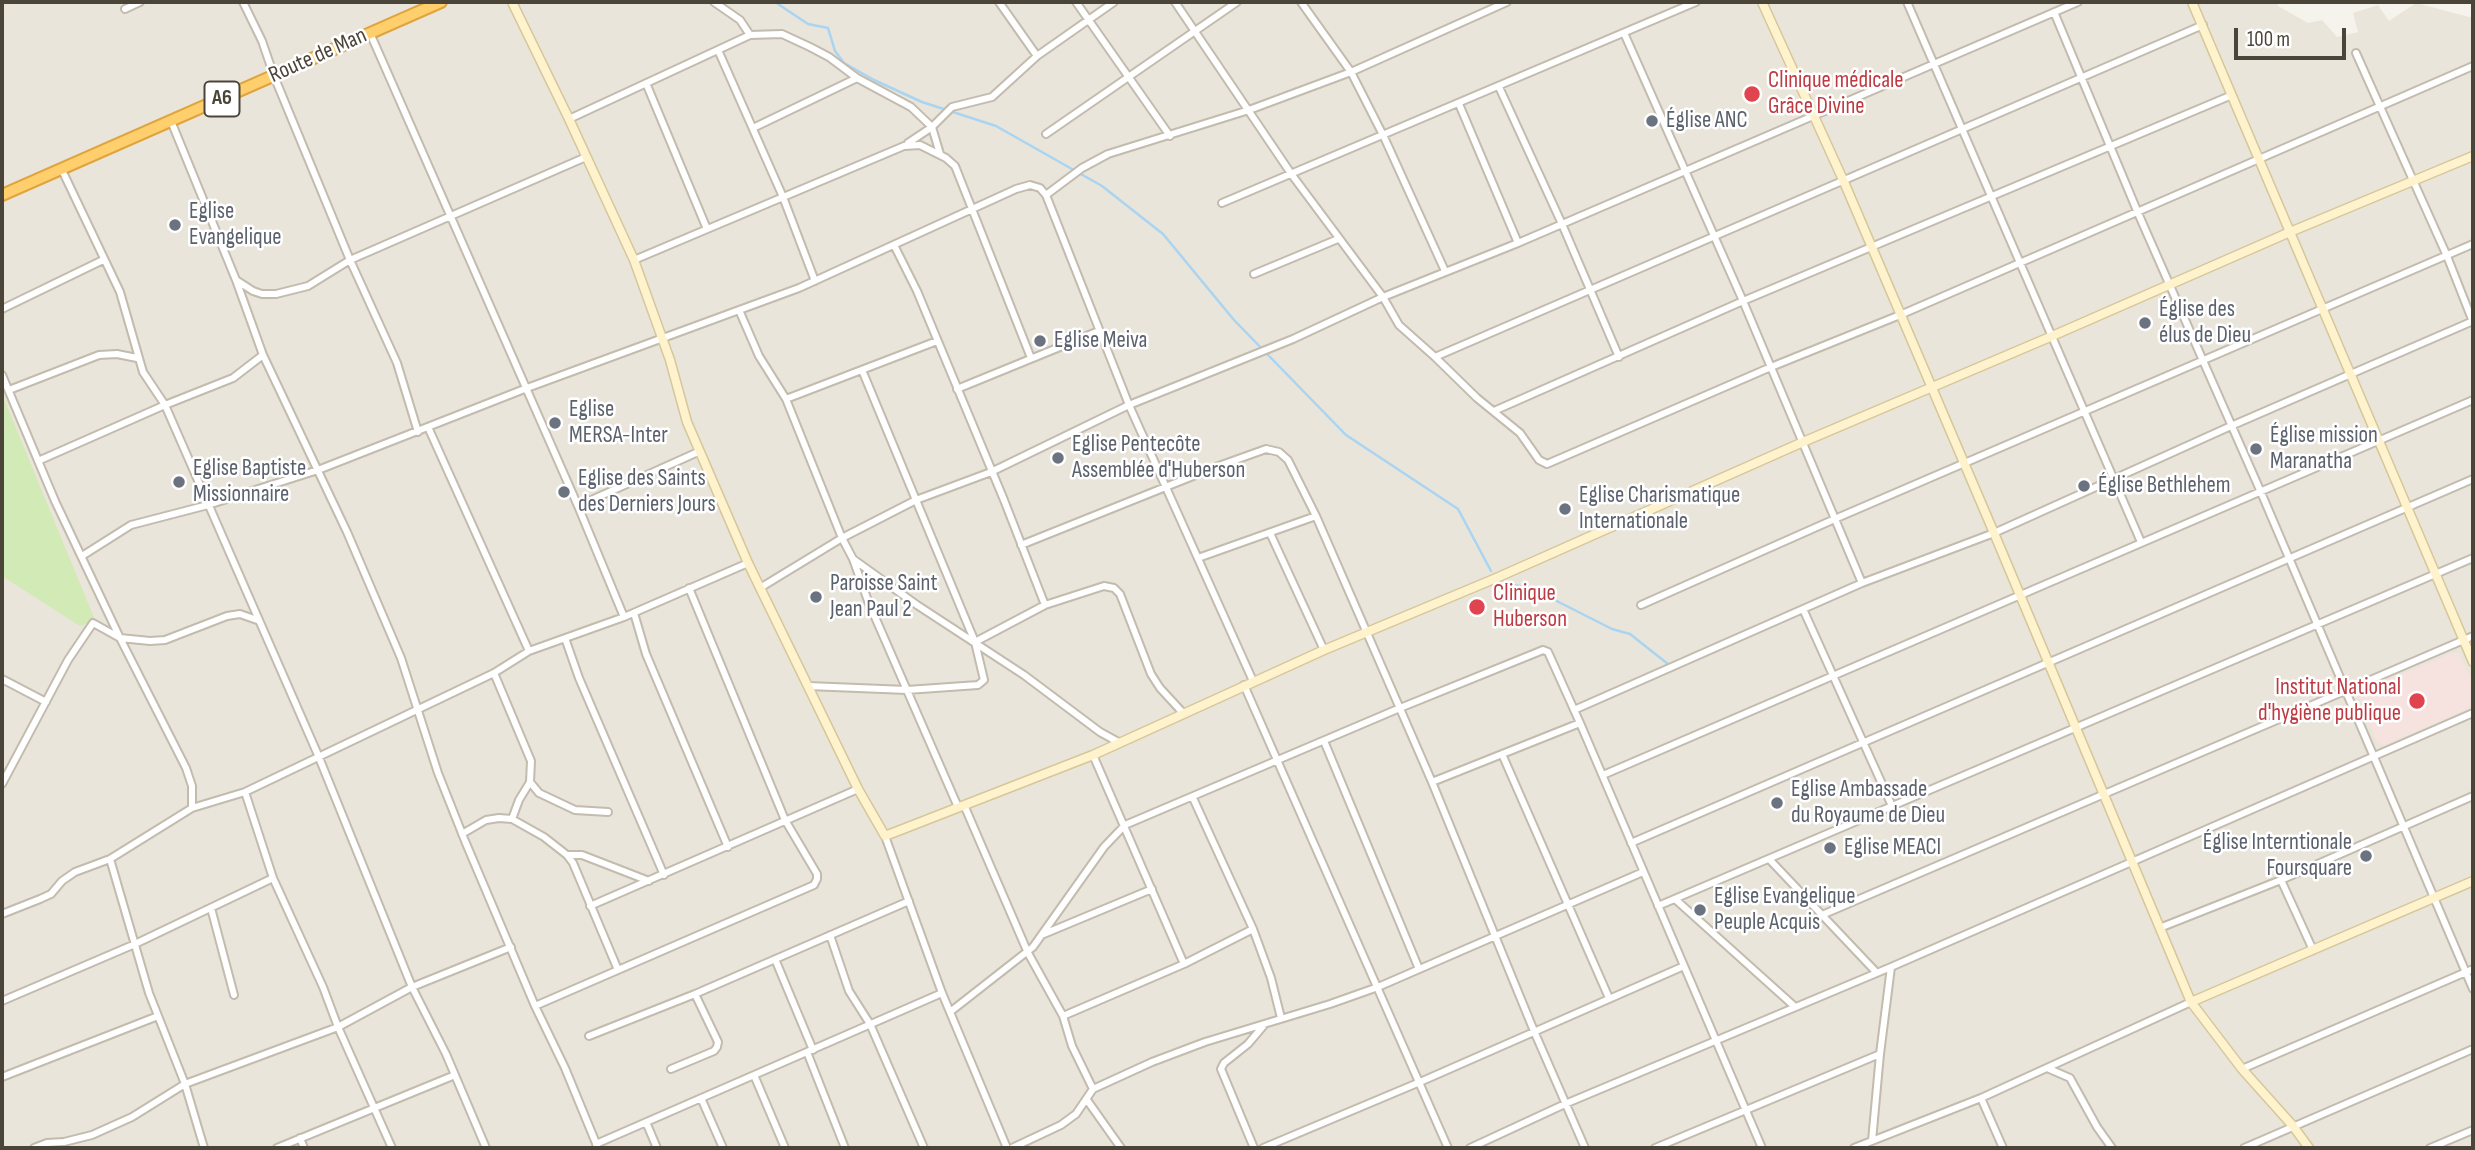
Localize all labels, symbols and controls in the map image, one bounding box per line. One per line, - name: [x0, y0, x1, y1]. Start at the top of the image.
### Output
- scale bar: [2237, 14, 2349, 58]
- street label: Route de Man: [265, 22, 371, 90]
- text: 100 m: [2247, 27, 2290, 52]
- place label: Clinique médicale Grâce Divine: [1768, 67, 1904, 121]
- road number: A6: [204, 82, 240, 116]
- marker: Clinique médicale Grâce Divine: [1742, 84, 1762, 104]
- place label: Église ANC: [1666, 107, 1748, 135]
- marker: Église ANC: [1644, 113, 1660, 129]
- place label: Eglise Evangelique: [189, 198, 282, 252]
- marker: Eglise Evangelique: [167, 217, 183, 233]
- place label: Église des élus de Dieu: [2159, 296, 2251, 350]
- marker: Église des élus de Dieu: [2137, 315, 2153, 331]
- place label: Eglise Meiva: [1054, 327, 1147, 355]
- marker: Eglise Meiva: [1032, 333, 1048, 349]
- place label: Eglise MERSA-Inter: [569, 396, 668, 450]
- marker: Eglise MERSA-Inter: [547, 415, 563, 431]
- place label: Église mission Maranatha: [2270, 422, 2378, 476]
- place label: Eglise Pentecôte Assemblée d'Huberson: [1072, 431, 1245, 485]
- marker: Église mission Maranatha: [2248, 441, 2264, 457]
- marker: Eglise Pentecôte Assemblée d'Huberson: [1050, 450, 1066, 466]
- place label: Eglise Baptiste Missionnaire: [193, 455, 306, 509]
- place label: Eglise des Saints des Derniers Jours: [578, 465, 716, 519]
- place label: Église Bethlehem: [2098, 472, 2231, 500]
- marker: Eglise Baptiste Missionnaire: [171, 474, 187, 490]
- marker: Église Bethlehem: [2076, 478, 2092, 494]
- place label: Eglise Charismatique Internationale: [1579, 482, 1740, 536]
- marker: Eglise des Saints des Derniers Jours: [556, 484, 572, 500]
- marker: Eglise Charismatique Internationale: [1557, 501, 1573, 517]
- place label: Paroisse Saint Jean Paul 2: [830, 570, 937, 624]
- place label: Clinique Huberson: [1493, 580, 1567, 634]
- marker: Paroisse Saint Jean Paul 2: [808, 589, 824, 605]
- marker: Clinique Huberson: [1467, 597, 1487, 617]
- place label: Institut National d'hygiène publique: [2258, 674, 2401, 728]
- marker: Institut National d'hygiène publique: [2407, 691, 2427, 711]
- place label: Eglise Ambassade du Royaume de Dieu: [1791, 776, 1945, 830]
- marker: Eglise Ambassade du Royaume de Dieu: [1769, 795, 1785, 811]
- place label: Église Interntionale Foursquare: [2203, 829, 2352, 883]
- place label: Eglise MEACI: [1844, 834, 1941, 862]
- marker: Eglise MEACI: [1822, 840, 1838, 856]
- marker: Église Interntionale Foursquare: [2358, 848, 2374, 864]
- place label: Eglise Evangelique Peuple Acquis: [1714, 883, 1855, 937]
- marker: Eglise Evangelique Peuple Acquis: [1692, 902, 1708, 918]

